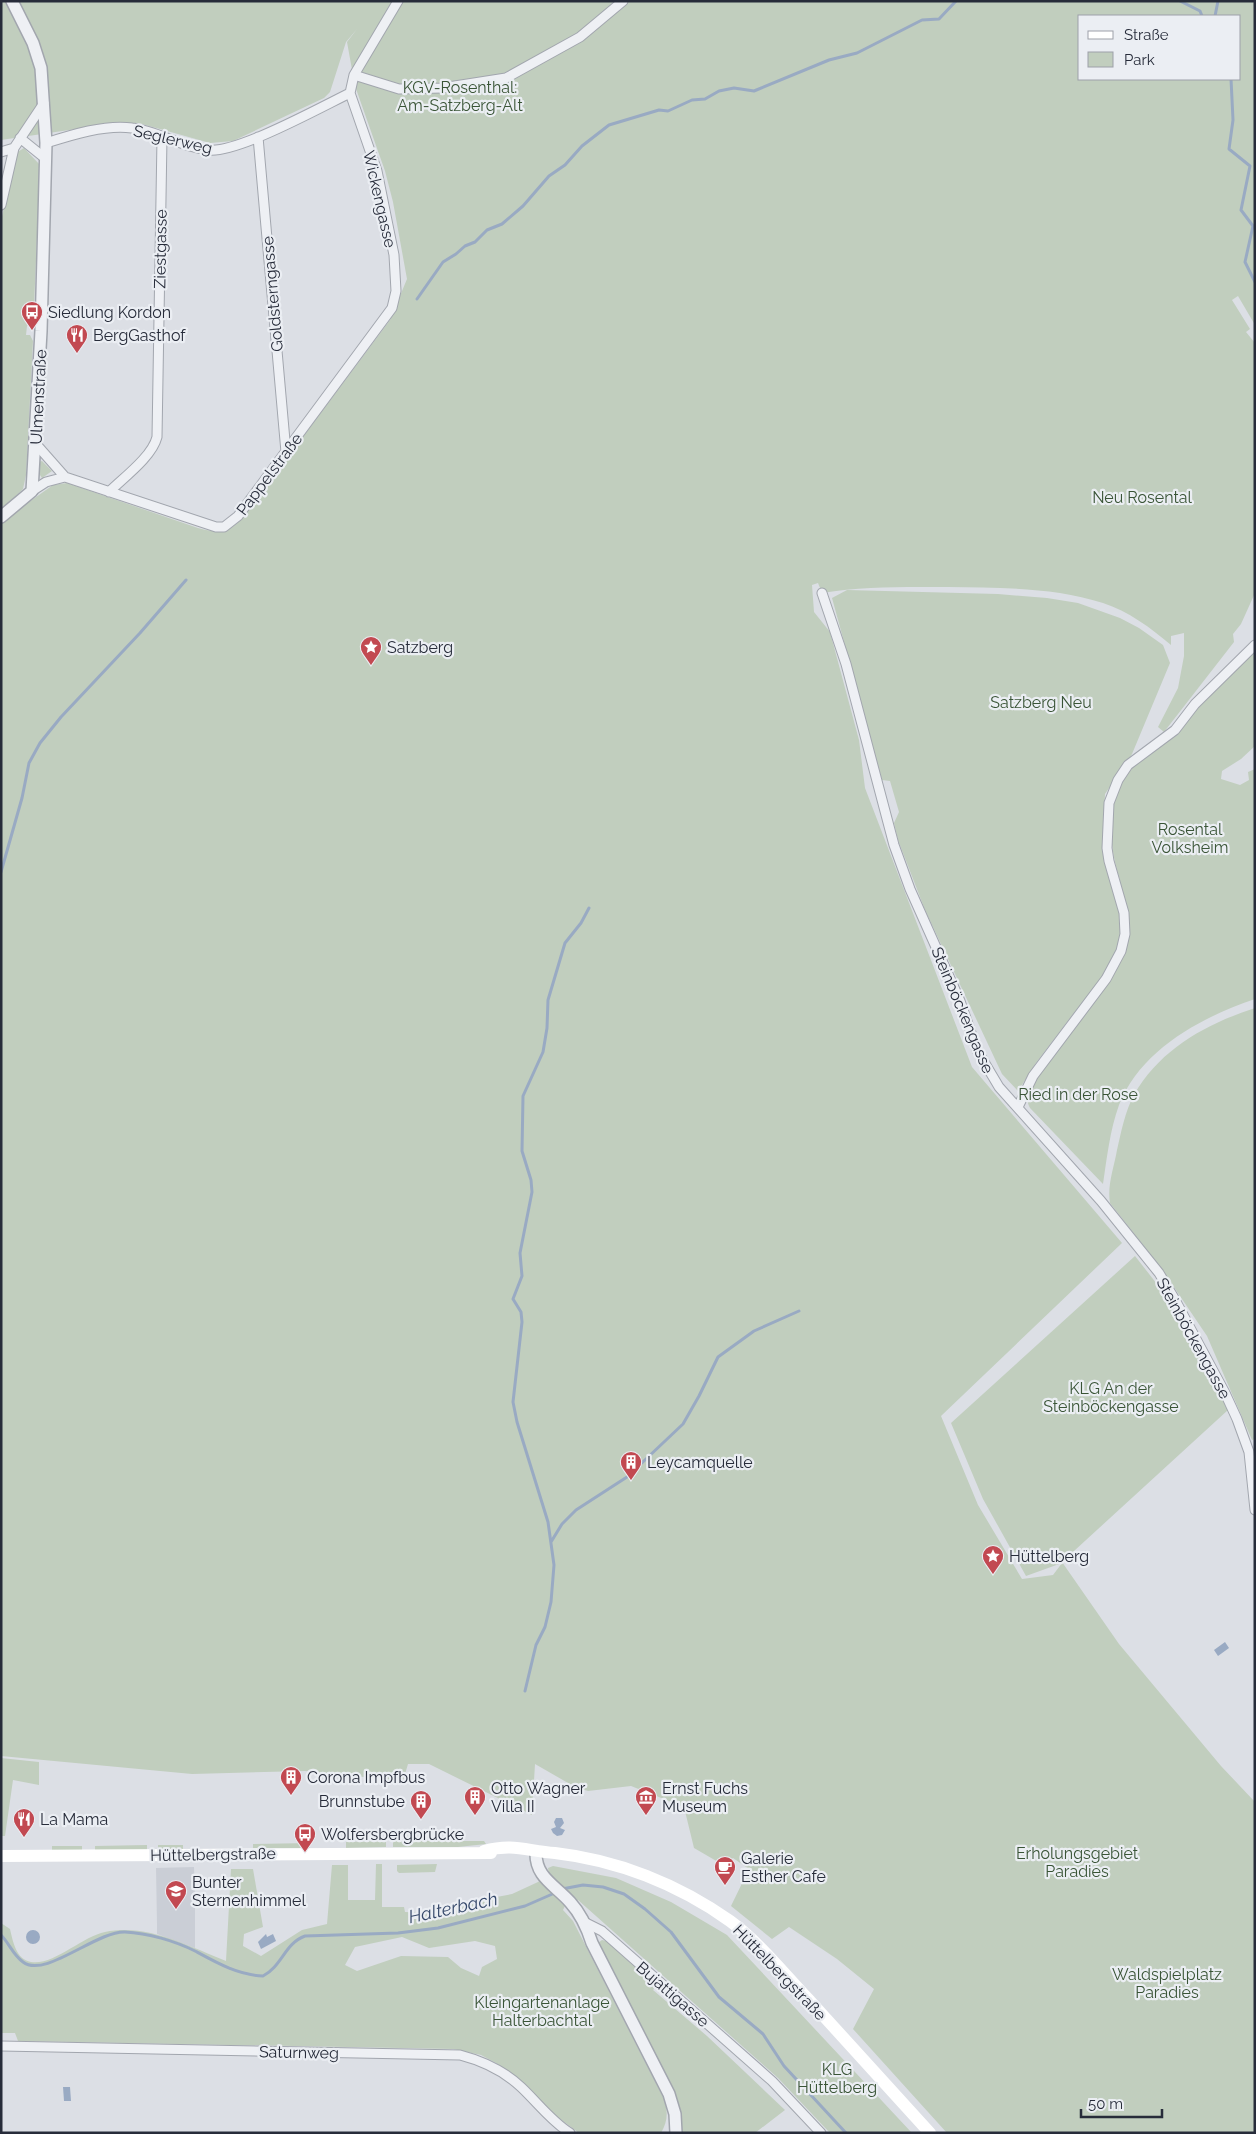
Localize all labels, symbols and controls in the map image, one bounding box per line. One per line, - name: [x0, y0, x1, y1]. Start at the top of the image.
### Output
- legend: [1078, 15, 1241, 80]
- text: Straße: [1124, 26, 1169, 44]
- text: Park: [1124, 51, 1155, 69]
- park label: KGV-Rosenthal: Am-Satzberg-Alt: [397, 78, 523, 115]
- street label: Seglerweg: [132, 121, 214, 158]
- street label: Wickengasse: [359, 149, 400, 250]
- street label: Ziestgasse: [150, 209, 171, 289]
- street label: Goldsterngasse: [258, 235, 287, 353]
- bus stop icon: Siedlung Kordon: [20, 300, 44, 331]
- place label: Siedlung Kordon: [48, 303, 171, 322]
- restaurant icon: BergGasthof: [65, 323, 89, 354]
- place label: BergGasthof: [93, 326, 186, 345]
- street label: Ulmenstraße: [27, 349, 50, 445]
- street label: Pappelstraße: [232, 430, 306, 519]
- park label: Neu Rosental: [1092, 488, 1192, 507]
- place icon: Satzberg: [359, 635, 383, 666]
- place label: Satzberg: [387, 638, 453, 657]
- park label: Satzberg Neu: [990, 693, 1092, 712]
- park label: Rosental Volksheim: [1152, 820, 1228, 857]
- street label: Steinböckengasse: [927, 944, 998, 1076]
- park label: Ried in der Rose: [1018, 1085, 1138, 1104]
- street label: Steinböckengasse: [1152, 1274, 1235, 1402]
- park label: KLG An der Steinböckengasse: [1043, 1379, 1179, 1416]
- building icon: Leycamquelle: [619, 1450, 643, 1481]
- place label: Leycamquelle: [647, 1453, 753, 1472]
- place icon: Hüttelberg: [981, 1544, 1005, 1575]
- place label: Hüttelberg: [1009, 1547, 1089, 1566]
- building icon: Corona Impfbus: [279, 1765, 303, 1796]
- place label: Corona Impfbus: [307, 1768, 426, 1787]
- place label: Otto Wagner Villa II: [491, 1779, 586, 1816]
- place label: Ernst Fuchs Museum: [662, 1779, 748, 1816]
- building icon: Otto Wagner Villa II: [463, 1785, 487, 1816]
- museum icon: Ernst Fuchs Museum: [634, 1785, 658, 1816]
- building icon: Brunnstube: [409, 1789, 433, 1820]
- place label: Brunnstube: [319, 1792, 405, 1811]
- restaurant icon: La Mama: [12, 1807, 36, 1838]
- place label: La Mama: [40, 1810, 108, 1829]
- bus stop icon: Wolfersbergbrücke: [293, 1822, 317, 1853]
- place label: Wolfersbergbrücke: [321, 1825, 464, 1844]
- street label: Hüttelbergstraße: [150, 1844, 276, 1865]
- park label: Erholungsgebiet Paradies: [1016, 1844, 1139, 1881]
- place label: Galerie Esther Cafe: [741, 1849, 826, 1886]
- cafe icon: Galerie Esther Cafe: [713, 1855, 737, 1886]
- place label: Bunter Sternenhimmel: [192, 1873, 306, 1910]
- school or university icon: Bunter Sternenhimmel: [164, 1879, 188, 1910]
- water label: Halterbach: [406, 1888, 499, 1927]
- street label: Hüttelbergstraße: [729, 1921, 830, 2024]
- street label: Bujattigasse: [632, 1958, 713, 2031]
- park label: Waldspielplatz Paradies: [1112, 1965, 1222, 2002]
- park label: Kleingartenanlage Halterbachtal: [474, 1993, 610, 2030]
- street label: Saturnweg: [259, 2042, 339, 2063]
- park label: KLG Hüttelberg: [797, 2060, 877, 2097]
- scale bar: [1081, 2086, 1162, 2118]
- text: 50 m: [1088, 2095, 1123, 2113]

